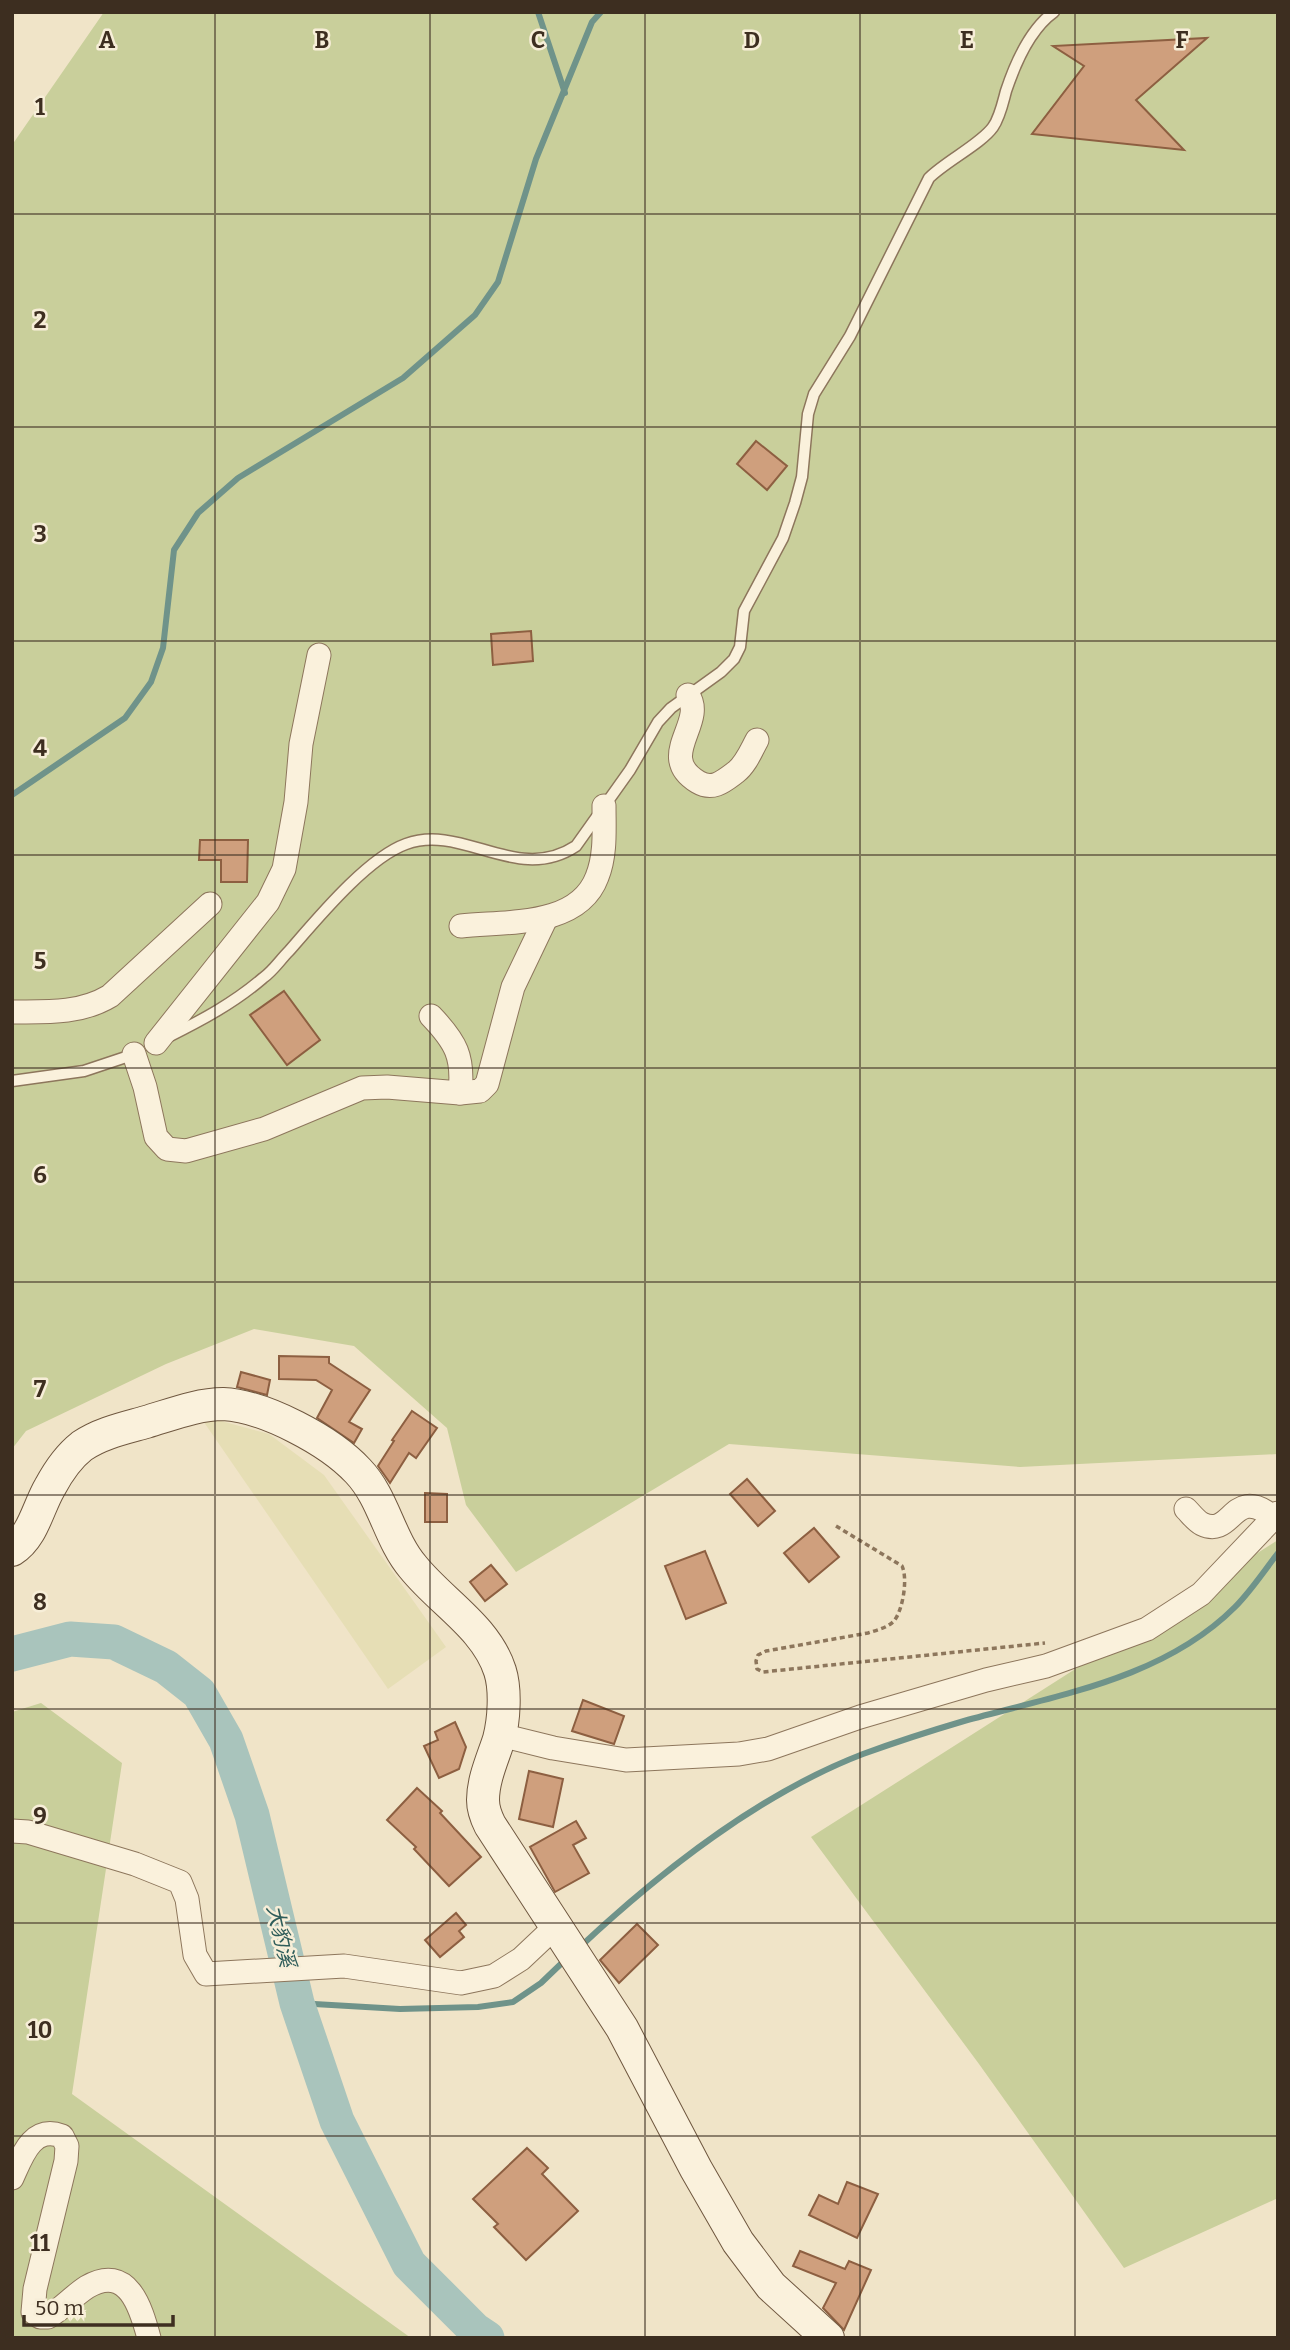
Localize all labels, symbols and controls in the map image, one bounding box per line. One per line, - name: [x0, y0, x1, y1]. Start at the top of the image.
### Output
- text: A: [99, 26, 116, 54]
- text: B: [315, 26, 329, 54]
- text: C: [531, 26, 545, 54]
- text: D: [744, 26, 760, 54]
- text: E: [960, 26, 974, 54]
- text: F: [1176, 26, 1189, 54]
- text: 1: [35, 93, 45, 121]
- text: 2: [34, 306, 47, 334]
- text: 3: [33, 520, 47, 548]
- text: 4: [33, 734, 47, 762]
- text: 5: [34, 947, 46, 975]
- text: 6: [33, 1161, 47, 1189]
- text: 7: [34, 1375, 47, 1403]
- text: 8: [33, 1588, 47, 1616]
- text: 9: [33, 1802, 47, 1830]
- water label: 大豹溪: [261, 1902, 301, 1973]
- text: 10: [28, 2016, 52, 2044]
- text: 11: [30, 2229, 50, 2257]
- scale bar: [24, 2284, 173, 2328]
- text: 50 m: [35, 2295, 84, 2321]

